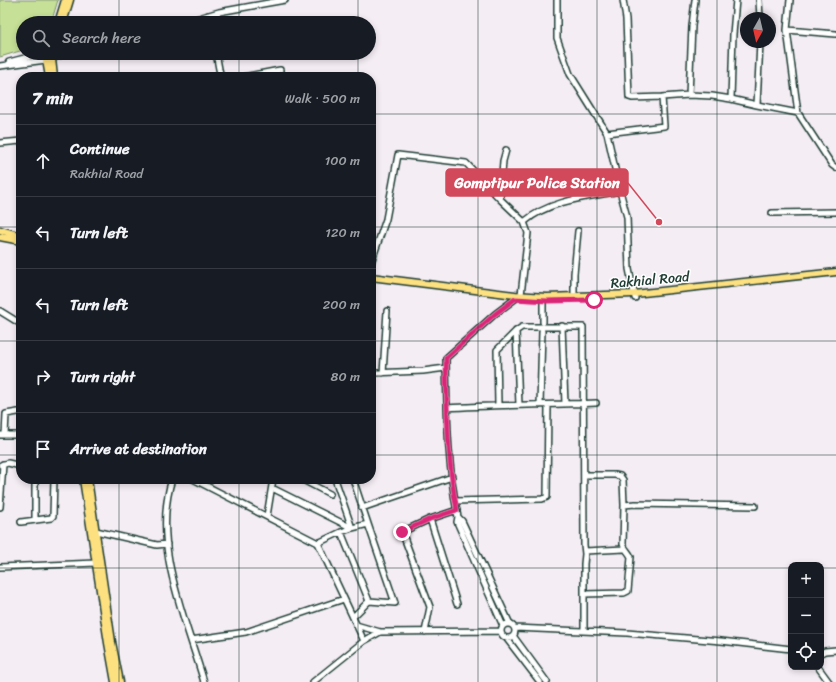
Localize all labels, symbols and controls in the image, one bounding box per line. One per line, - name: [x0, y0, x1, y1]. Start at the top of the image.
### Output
- north arrow: [740, 12, 776, 48]
- search box: [16, 16, 376, 60]
- text: Search here: [62, 25, 141, 51]
- icon: search: [30, 27, 52, 49]
- text: 7 min: [32, 83, 73, 113]
- text: Walk · 500 m: [285, 87, 360, 110]
- text: Continue: [70, 136, 130, 162]
- text: 100 m: [325, 149, 360, 172]
- icon: ahead: [32, 150, 54, 172]
- text: Rakhial Road: [70, 162, 143, 185]
- callout: Gomptipur Police Station: [446, 169, 628, 196]
- text: Gomptipur Police Station: [453, 170, 621, 196]
- text: Turn left: [70, 220, 128, 246]
- text: 120 m: [325, 221, 360, 244]
- icon: left: [32, 222, 54, 244]
- street label: Rakhial Road: [610, 264, 692, 296]
- route start: [585, 291, 603, 309]
- text: Turn left: [70, 292, 128, 318]
- text: 200 m: [323, 293, 360, 316]
- icon: left: [32, 294, 54, 316]
- text: Turn right: [70, 364, 135, 390]
- text: 80 m: [331, 365, 360, 388]
- icon: right: [32, 366, 54, 388]
- text: Arrive at destination: [70, 436, 207, 462]
- icon: arrive: [32, 438, 54, 460]
- route end: [393, 523, 411, 541]
- map controls: [788, 562, 824, 670]
- button: +: [788, 562, 824, 598]
- button: −: [788, 598, 824, 634]
- button: locate: [788, 634, 824, 670]

